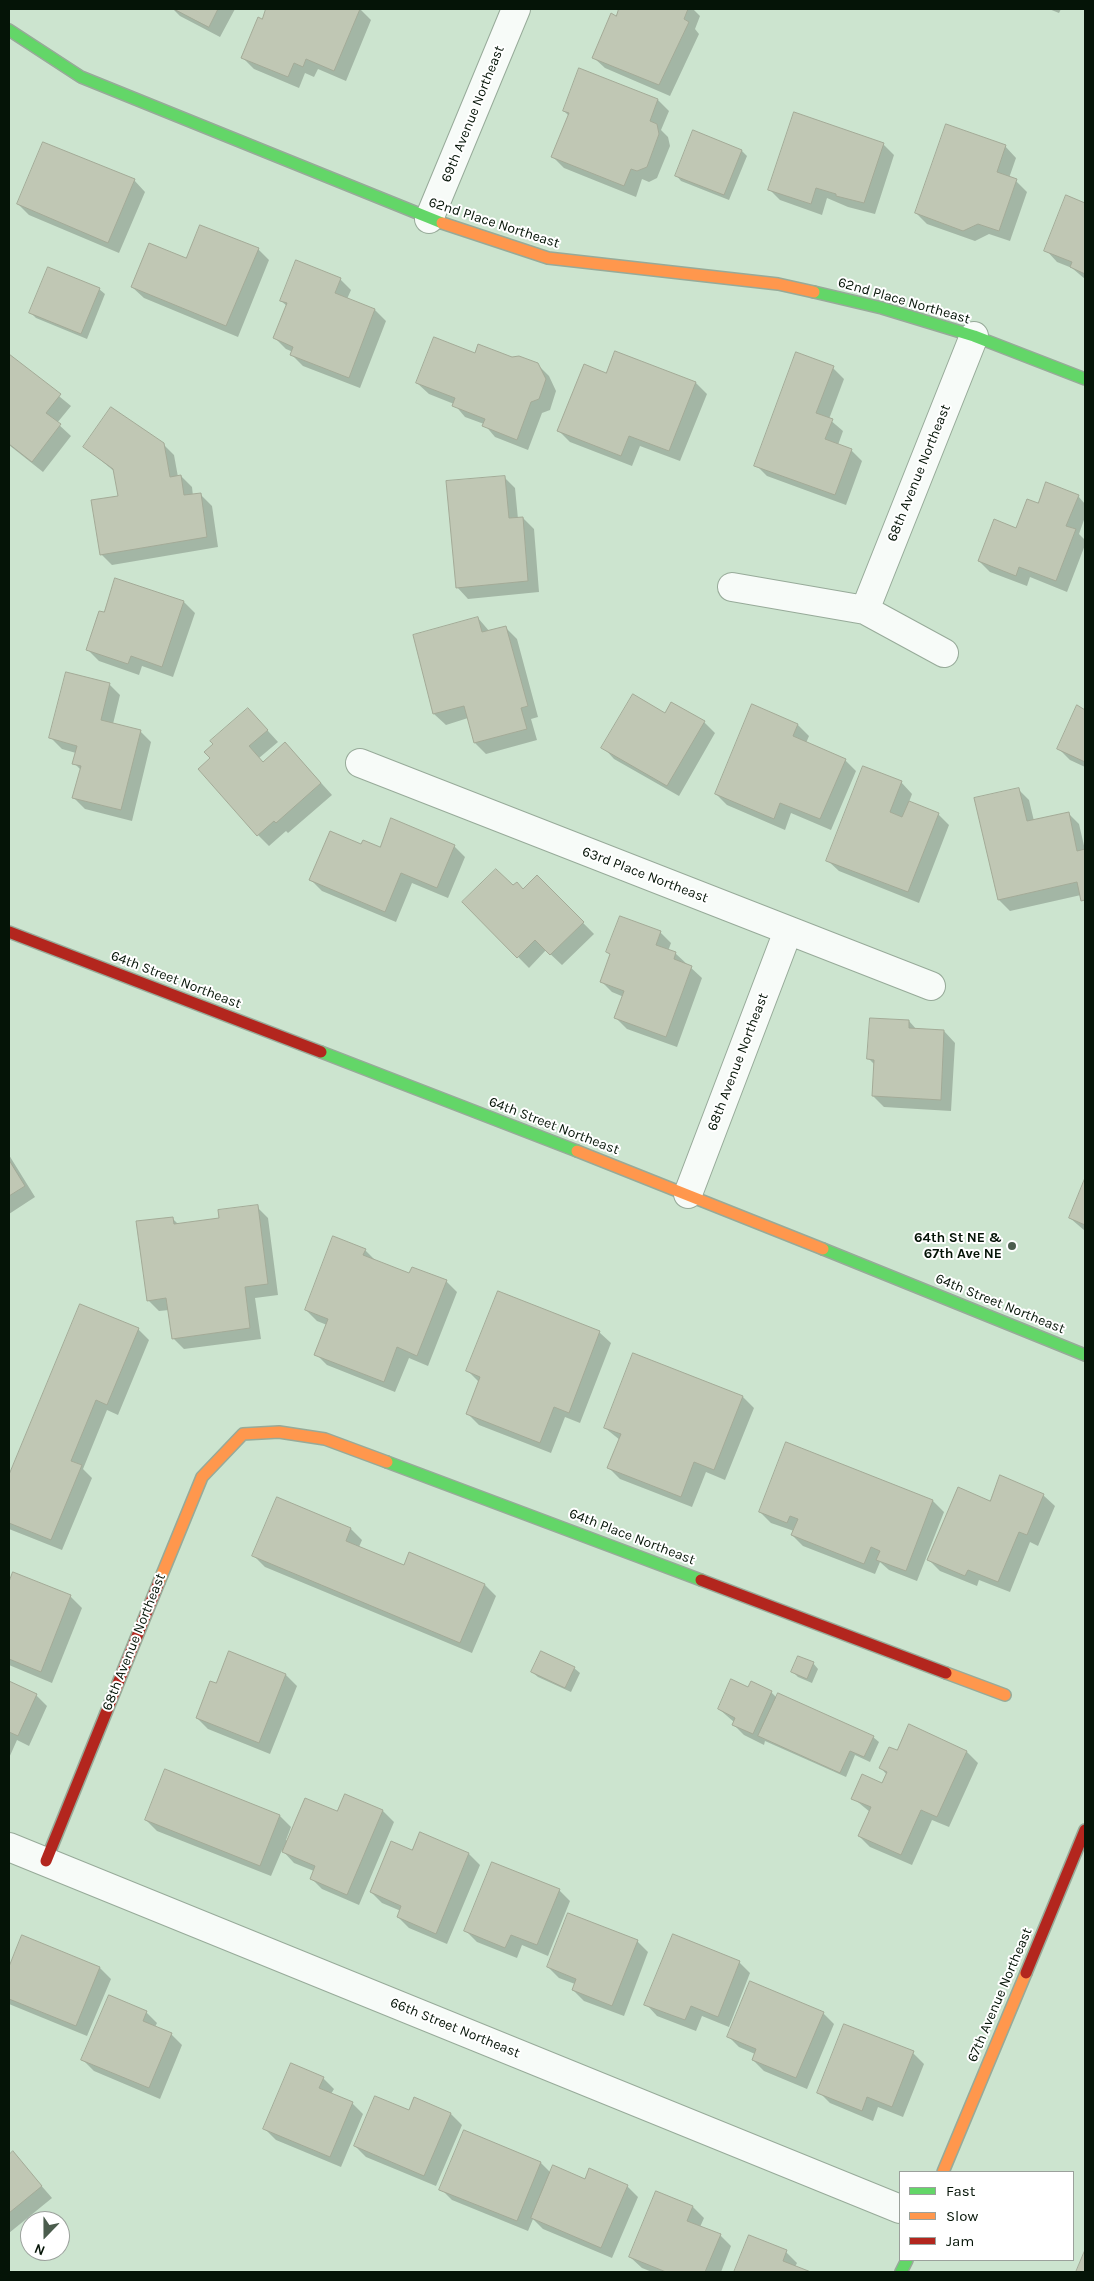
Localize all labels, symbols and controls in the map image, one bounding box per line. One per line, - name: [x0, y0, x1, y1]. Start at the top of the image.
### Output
- street label: 69th Avenue Northeast: [438, 43, 508, 185]
- street label: 62nd Place Northeast: [426, 194, 562, 252]
- street label: 62nd Place Northeast: [836, 274, 972, 328]
- street label: 68th Avenue Northeast: [884, 402, 954, 544]
- street label: 63rd Place Northeast: [580, 843, 710, 907]
- street label: 64th Street Northeast: [109, 947, 243, 1013]
- street label: 68th Avenue Northeast: [704, 991, 772, 1133]
- street label: 64th Street Northeast: [487, 1093, 621, 1159]
- place label: 64th St NE & 67th Ave NE: [914, 1230, 1002, 1262]
- marker: 64th St NE & 67th Ave NE: [1006, 1240, 1018, 1252]
- street label: 64th Street Northeast: [933, 1270, 1067, 1338]
- street label: 64th Place Northeast: [567, 1505, 697, 1569]
- street label: 68th Avenue Northeast: [99, 1571, 169, 1713]
- street label: 67th Avenue Northeast: [964, 1925, 1036, 2065]
- street label: 66th Street Northeast: [388, 1994, 522, 2062]
- legend: [899, 2171, 1074, 2261]
- text: Fast: [946, 2182, 975, 2200]
- text: Slow: [946, 2207, 978, 2225]
- north arrow: [20, 2211, 70, 2261]
- text: Jam: [946, 2232, 974, 2250]
- text: N: [32, 2240, 47, 2259]

